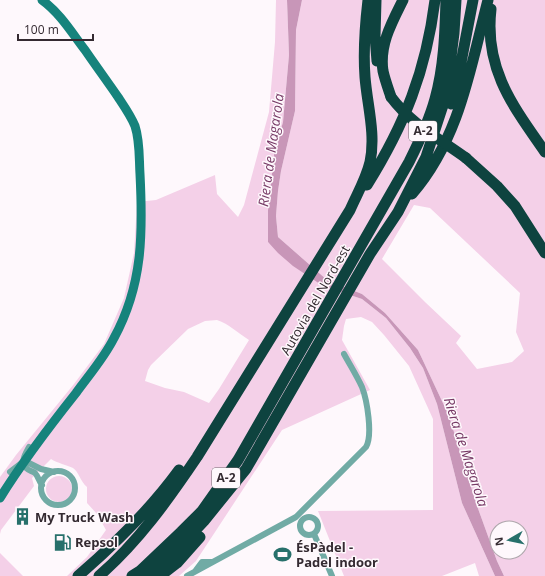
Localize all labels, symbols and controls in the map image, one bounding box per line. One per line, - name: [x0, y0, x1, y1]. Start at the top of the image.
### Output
- scale bar: [18, 16, 93, 42]
- text: 100 m: [24, 21, 59, 38]
- water label: Riera de Magarola: [253, 92, 288, 208]
- road number: A-2: [409, 121, 437, 141]
- street label: Autovia del Nord-est: [276, 241, 354, 358]
- water label: Riera de Magarola: [440, 395, 493, 509]
- road number: A-2: [212, 468, 240, 488]
- building icon: My Truck Wash: [12, 507, 32, 527]
- place label: My Truck Wash: [35, 508, 134, 526]
- north arrow: [489, 520, 529, 560]
- fuel station icon: Repsol: [52, 532, 72, 552]
- place label: Repsol: [75, 533, 118, 551]
- text: N: [491, 536, 507, 547]
- place label: ÉsPàdel - Padel indoor: [296, 538, 378, 571]
- sports icon: ÉsPàdel - Padel indoor: [273, 544, 293, 564]

